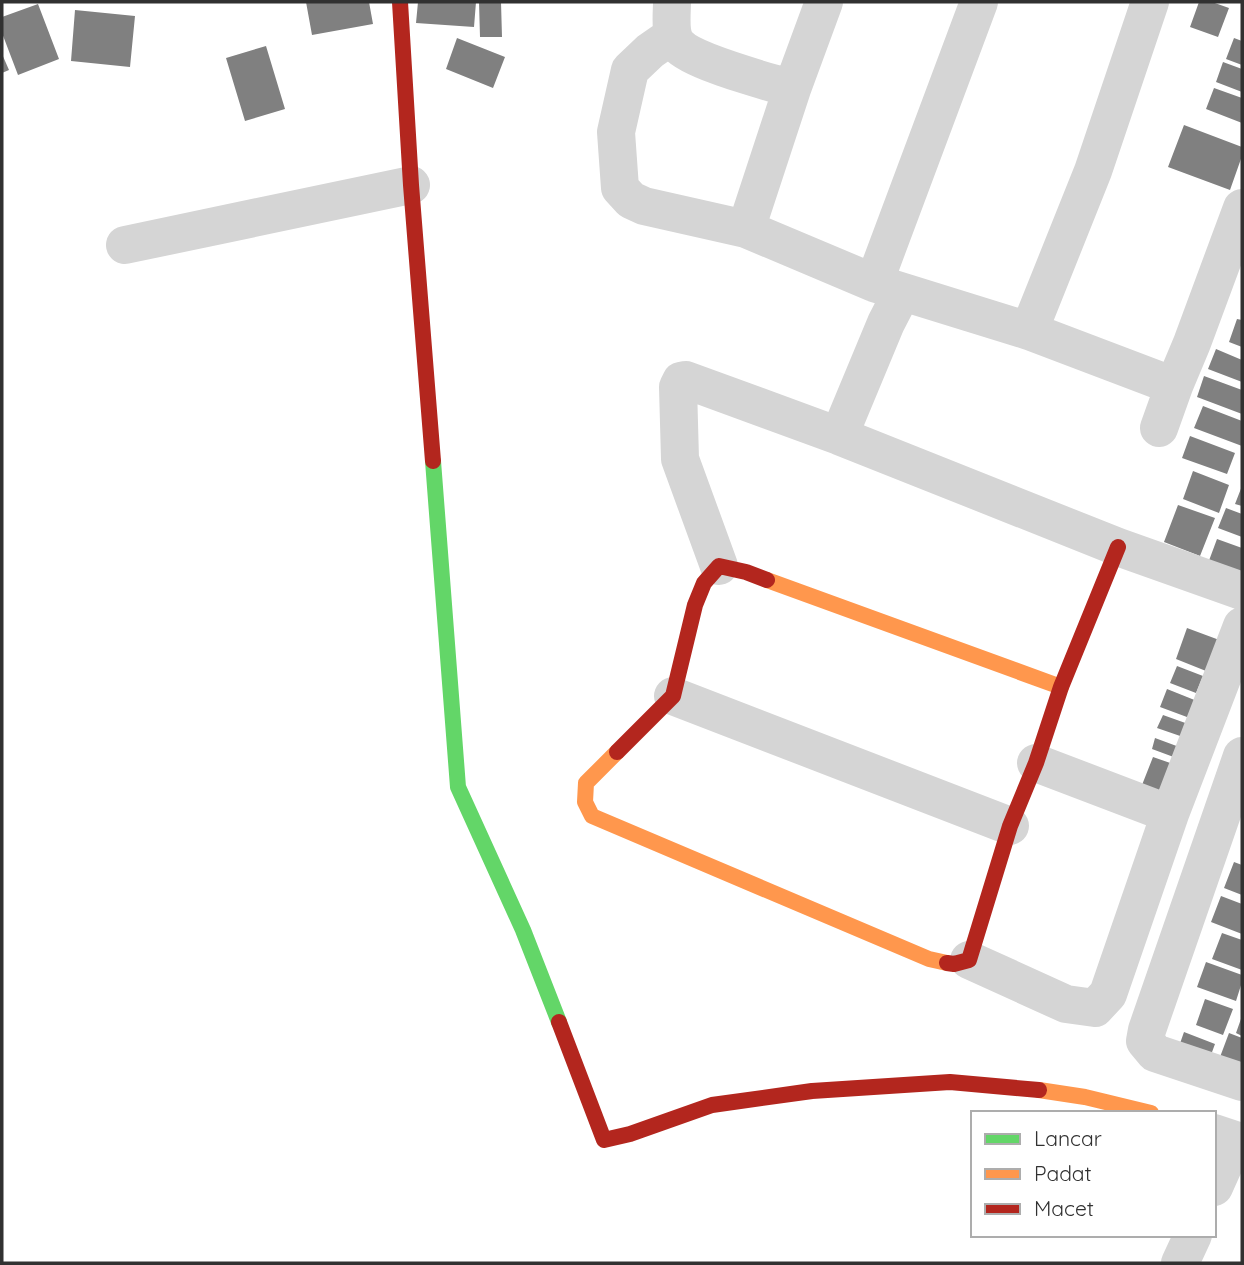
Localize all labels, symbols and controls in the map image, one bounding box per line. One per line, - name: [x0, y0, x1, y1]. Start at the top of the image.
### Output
- legend: [971, 1111, 1216, 1237]
- text: Lancar: [1034, 1125, 1102, 1151]
- text: Padat: [1034, 1160, 1092, 1186]
- text: Macet: [1034, 1195, 1094, 1221]

